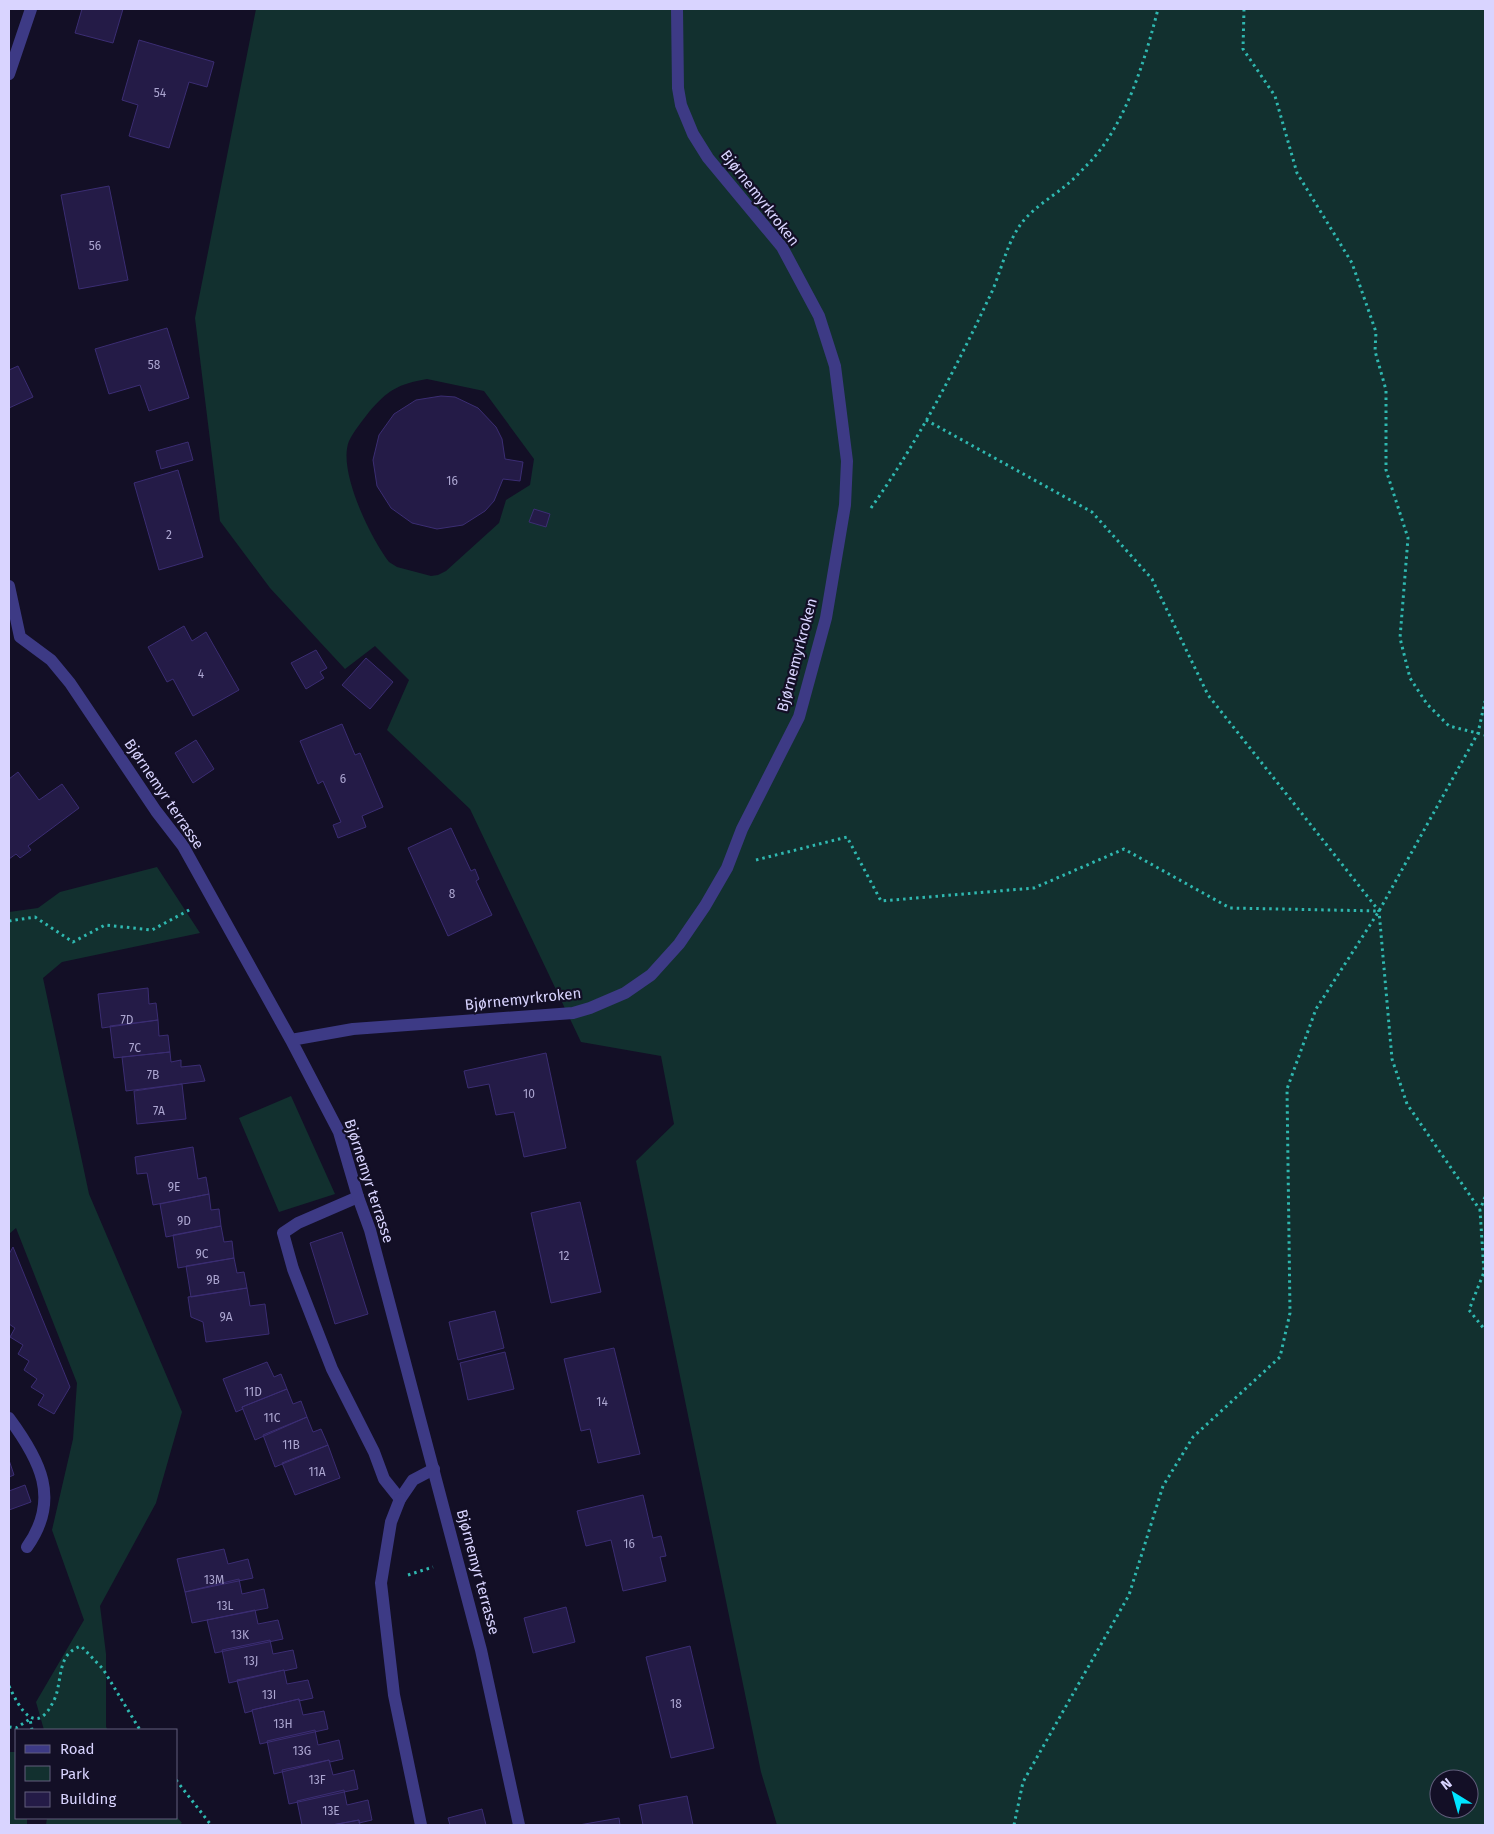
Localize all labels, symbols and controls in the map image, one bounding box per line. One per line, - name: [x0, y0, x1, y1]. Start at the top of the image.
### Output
- house number: 54: [154, 86, 167, 100]
- street label: Bjørnemyrkroken: [717, 146, 803, 250]
- house number: 56: [89, 239, 101, 253]
- house number: 58: [148, 358, 161, 372]
- house number: 16: [446, 474, 458, 488]
- house number: 2: [166, 528, 172, 542]
- street label: Bjørnemyrkroken: [773, 596, 821, 714]
- house number: 4: [198, 667, 205, 681]
- street label: Bjørnemyr terrasse: [120, 735, 208, 853]
- house number: 6: [340, 772, 346, 786]
- house number: 8: [449, 887, 456, 901]
- street label: Bjørnemyrkroken: [464, 984, 582, 1014]
- house number: 7D: [120, 1013, 134, 1027]
- house number: 7C: [129, 1041, 141, 1055]
- house number: 7B: [147, 1068, 159, 1082]
- house number: 10: [523, 1087, 535, 1101]
- house number: 7A: [153, 1104, 165, 1118]
- street label: Bjørnemyr terrasse: [340, 1117, 398, 1245]
- house number: 9E: [168, 1180, 180, 1194]
- house number: 9D: [177, 1214, 191, 1228]
- house number: 9C: [195, 1247, 209, 1261]
- house number: 12: [558, 1249, 570, 1263]
- house number: 9B: [206, 1273, 220, 1287]
- house number: 9A: [219, 1310, 233, 1324]
- house number: 11D: [244, 1385, 262, 1399]
- house number: 14: [596, 1395, 608, 1409]
- house number: 11C: [264, 1411, 281, 1425]
- house number: 11B: [282, 1438, 300, 1452]
- house number: 11A: [308, 1465, 326, 1479]
- street label: Bjørnemyr terrasse: [453, 1507, 503, 1637]
- house number: 16: [623, 1537, 635, 1551]
- house number: 13M: [204, 1573, 224, 1587]
- house number: 13L: [216, 1599, 234, 1613]
- house number: 13K: [231, 1628, 250, 1642]
- house number: 13J: [244, 1654, 258, 1668]
- house number: 13I: [262, 1688, 276, 1702]
- house number: 18: [670, 1697, 682, 1711]
- house number: 13H: [273, 1717, 293, 1731]
- legend: [15, 1729, 178, 1819]
- text: Road: [60, 1740, 95, 1758]
- house number: 13G: [293, 1744, 311, 1758]
- text: Park: [60, 1765, 90, 1783]
- north arrow: [1429, 1769, 1479, 1819]
- house number: 13F: [308, 1773, 326, 1787]
- text: N: [1438, 1774, 1455, 1794]
- text: Building: [60, 1790, 116, 1808]
- house number: 13E: [322, 1804, 340, 1818]

